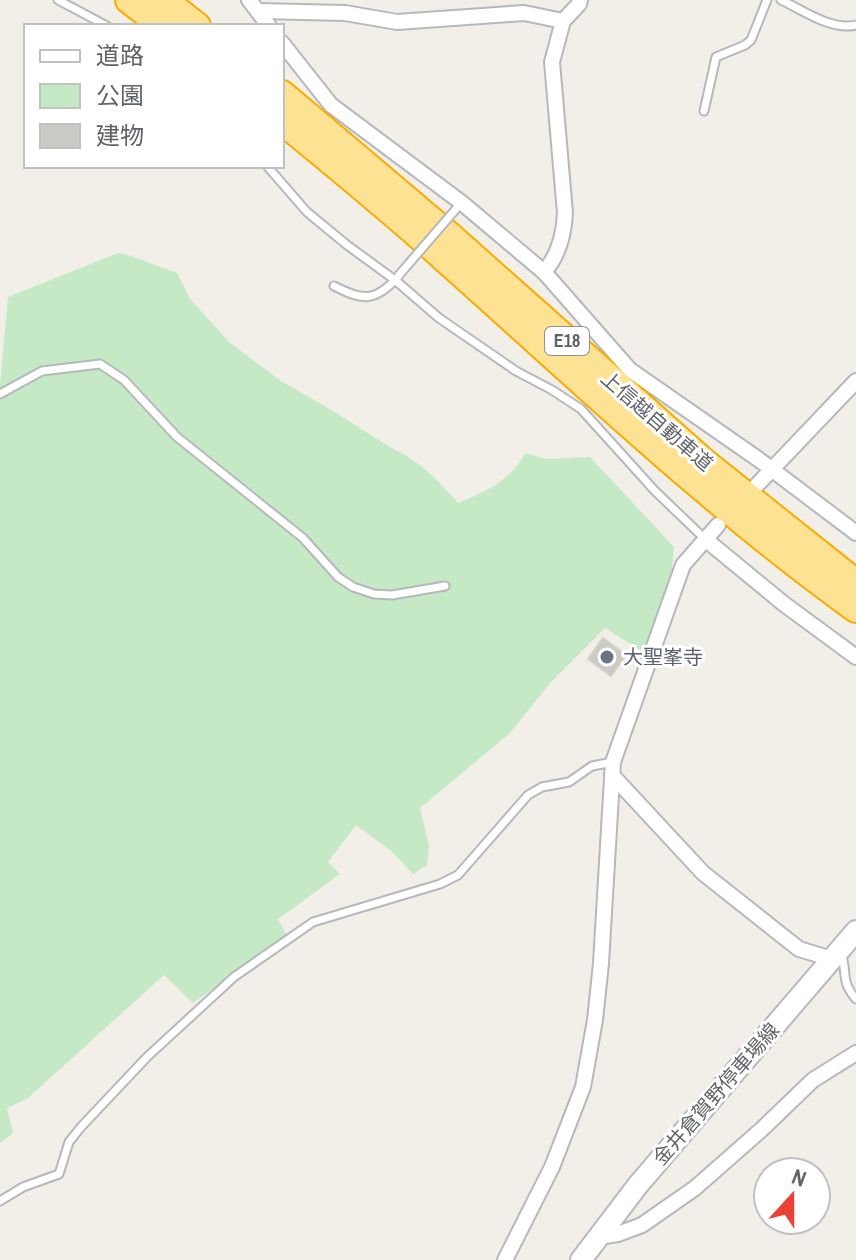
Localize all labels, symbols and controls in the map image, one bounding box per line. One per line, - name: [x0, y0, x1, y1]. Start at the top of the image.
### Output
- legend: [24, 24, 284, 168]
- text: 道路: [96, 39, 144, 71]
- text: 公園: [96, 79, 144, 111]
- text: 建物: [96, 119, 144, 151]
- road number: E18: [545, 327, 589, 355]
- street label: 上信越自動車道: [596, 365, 719, 477]
- place label: 大聖峯寺: [623, 643, 703, 670]
- marker: 大聖峯寺: [598, 648, 616, 666]
- street label: 金井倉賀野停車場線: [646, 1017, 785, 1170]
- north arrow: [752, 1156, 832, 1236]
- text: N: [788, 1161, 811, 1194]

